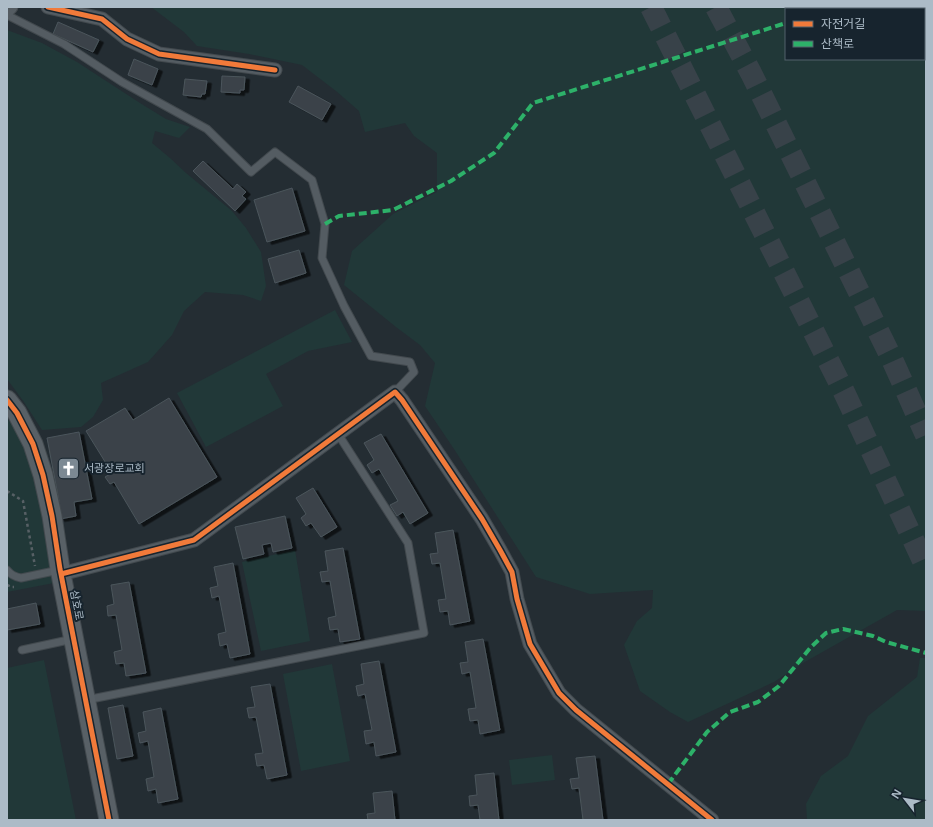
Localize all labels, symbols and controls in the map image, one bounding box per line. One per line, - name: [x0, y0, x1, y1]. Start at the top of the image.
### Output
- legend: [785, 8, 925, 60]
- text: 자전거길: [821, 15, 865, 32]
- text: 산책로: [821, 35, 854, 52]
- church icon: 서광장로교회: [56, 455, 82, 481]
- place label: 서광장로교회: [84, 460, 145, 475]
- street label: 삼호로: [67, 589, 88, 621]
- north arrow: [885, 779, 925, 819]
- text: N: [887, 786, 905, 801]

